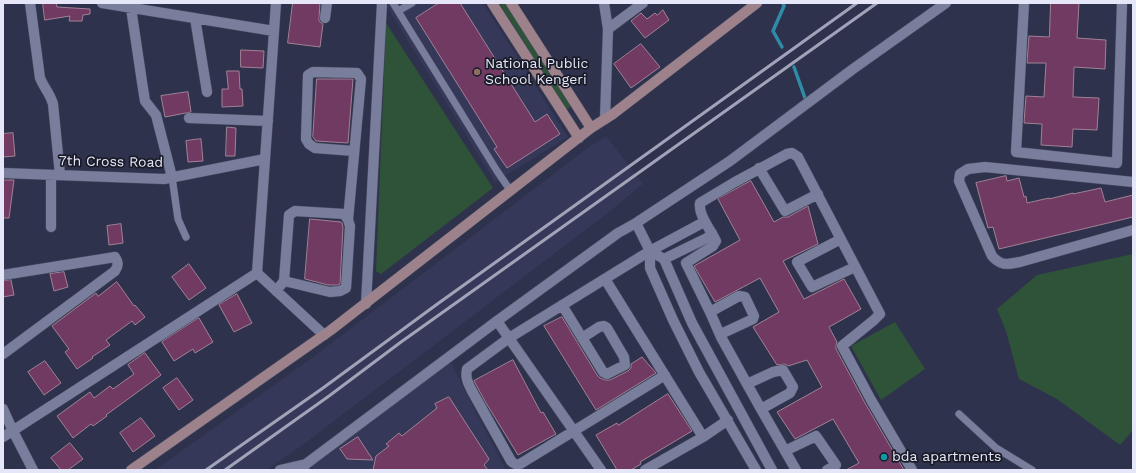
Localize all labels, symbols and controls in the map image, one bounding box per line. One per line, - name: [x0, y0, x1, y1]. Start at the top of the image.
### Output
- place label: National Public School Kengeri: [485, 56, 588, 88]
- marker: National Public School Kengeri: [472, 67, 482, 77]
- street label: 7th Cross Road: [59, 153, 163, 171]
- place label: bda apartments: [892, 449, 1001, 465]
- marker: bda apartments: [879, 452, 889, 462]

